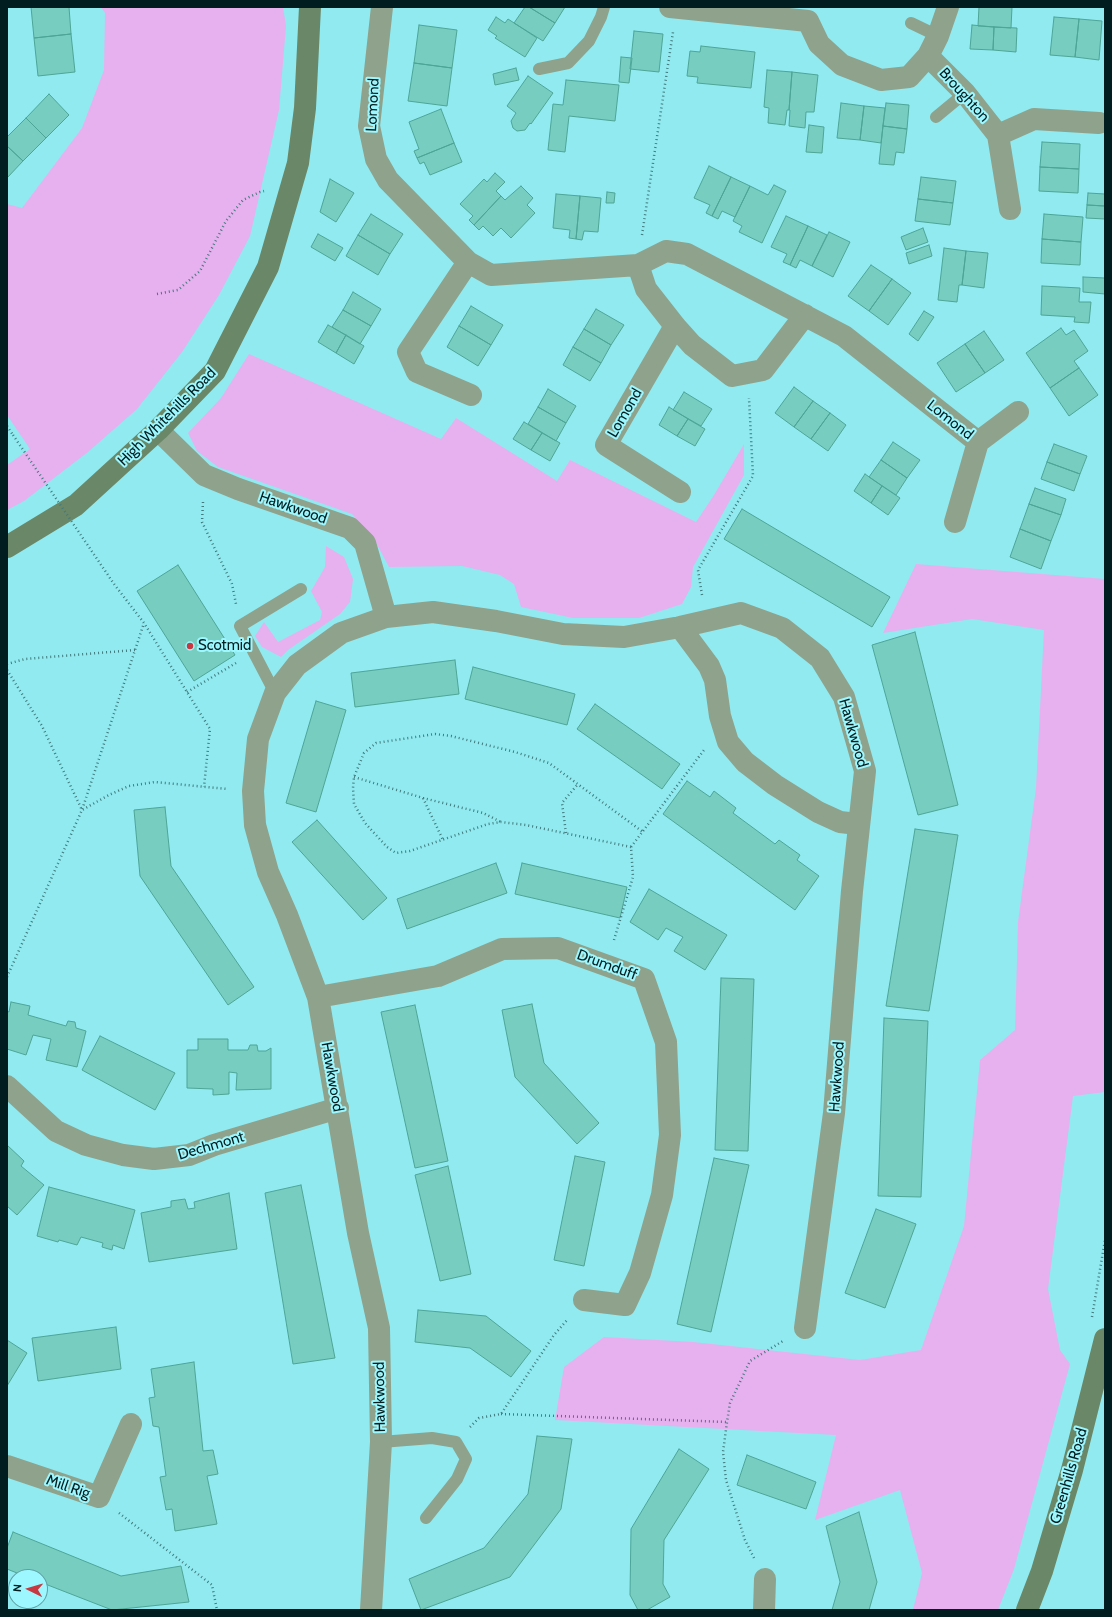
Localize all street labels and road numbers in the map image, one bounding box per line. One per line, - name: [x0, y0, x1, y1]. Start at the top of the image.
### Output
- street label: Broughton: [935, 64, 993, 126]
- street label: Lomond: [363, 78, 383, 132]
- street label: High Whitehills Road: [114, 364, 220, 470]
- street label: Lomond: [604, 385, 646, 441]
- street label: Lomond: [923, 396, 977, 444]
- street label: Hawkwood: [257, 488, 329, 528]
- street label: Hawkwood: [835, 697, 871, 769]
- street label: Drumduff: [574, 946, 640, 984]
- street label: Hawkwood: [317, 1041, 347, 1113]
- street label: Hawkwood: [826, 1041, 848, 1113]
- street label: Dechmont: [176, 1128, 246, 1164]
- street label: Hawkwood: [370, 1362, 390, 1432]
- street label: Greenhills Road: [1047, 1426, 1091, 1526]
- street label: Mill Rig: [44, 1471, 92, 1503]

